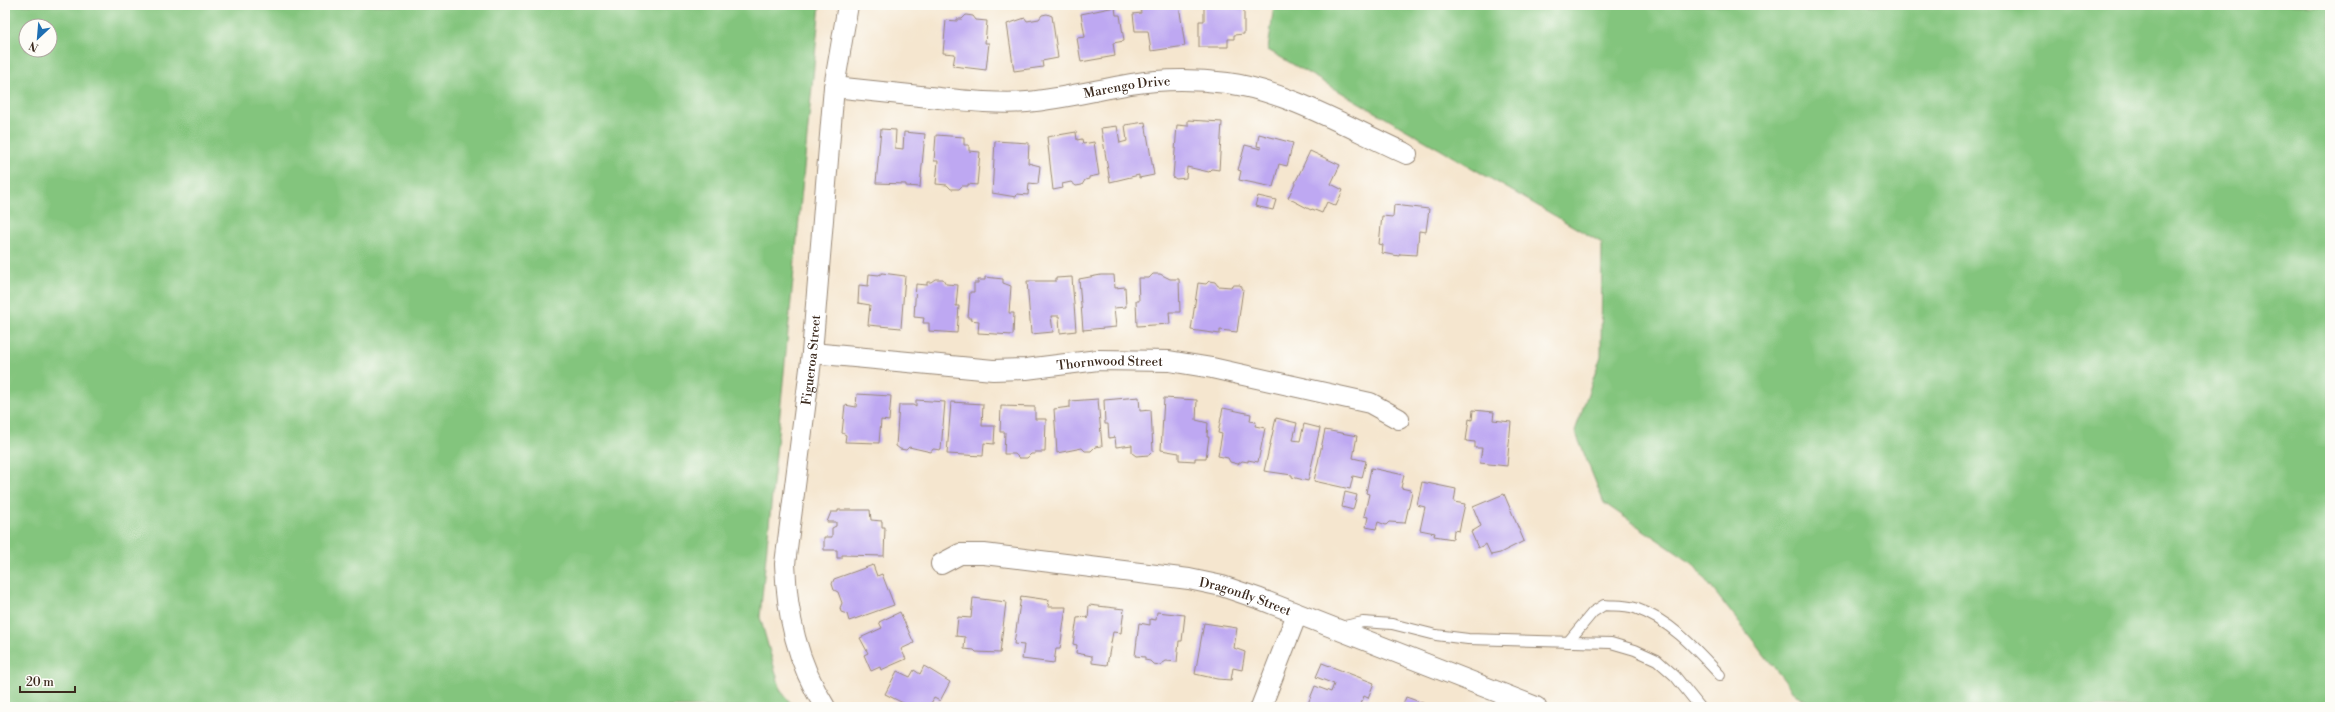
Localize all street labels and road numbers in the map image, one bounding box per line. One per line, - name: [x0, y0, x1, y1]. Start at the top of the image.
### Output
- street label: Marengo Drive: [1082, 73, 1171, 102]
- street label: Figueroa Street: [798, 314, 824, 406]
- street label: Thornwood Street: [1056, 353, 1163, 374]
- street label: Dragonfly Street: [1198, 574, 1294, 620]

